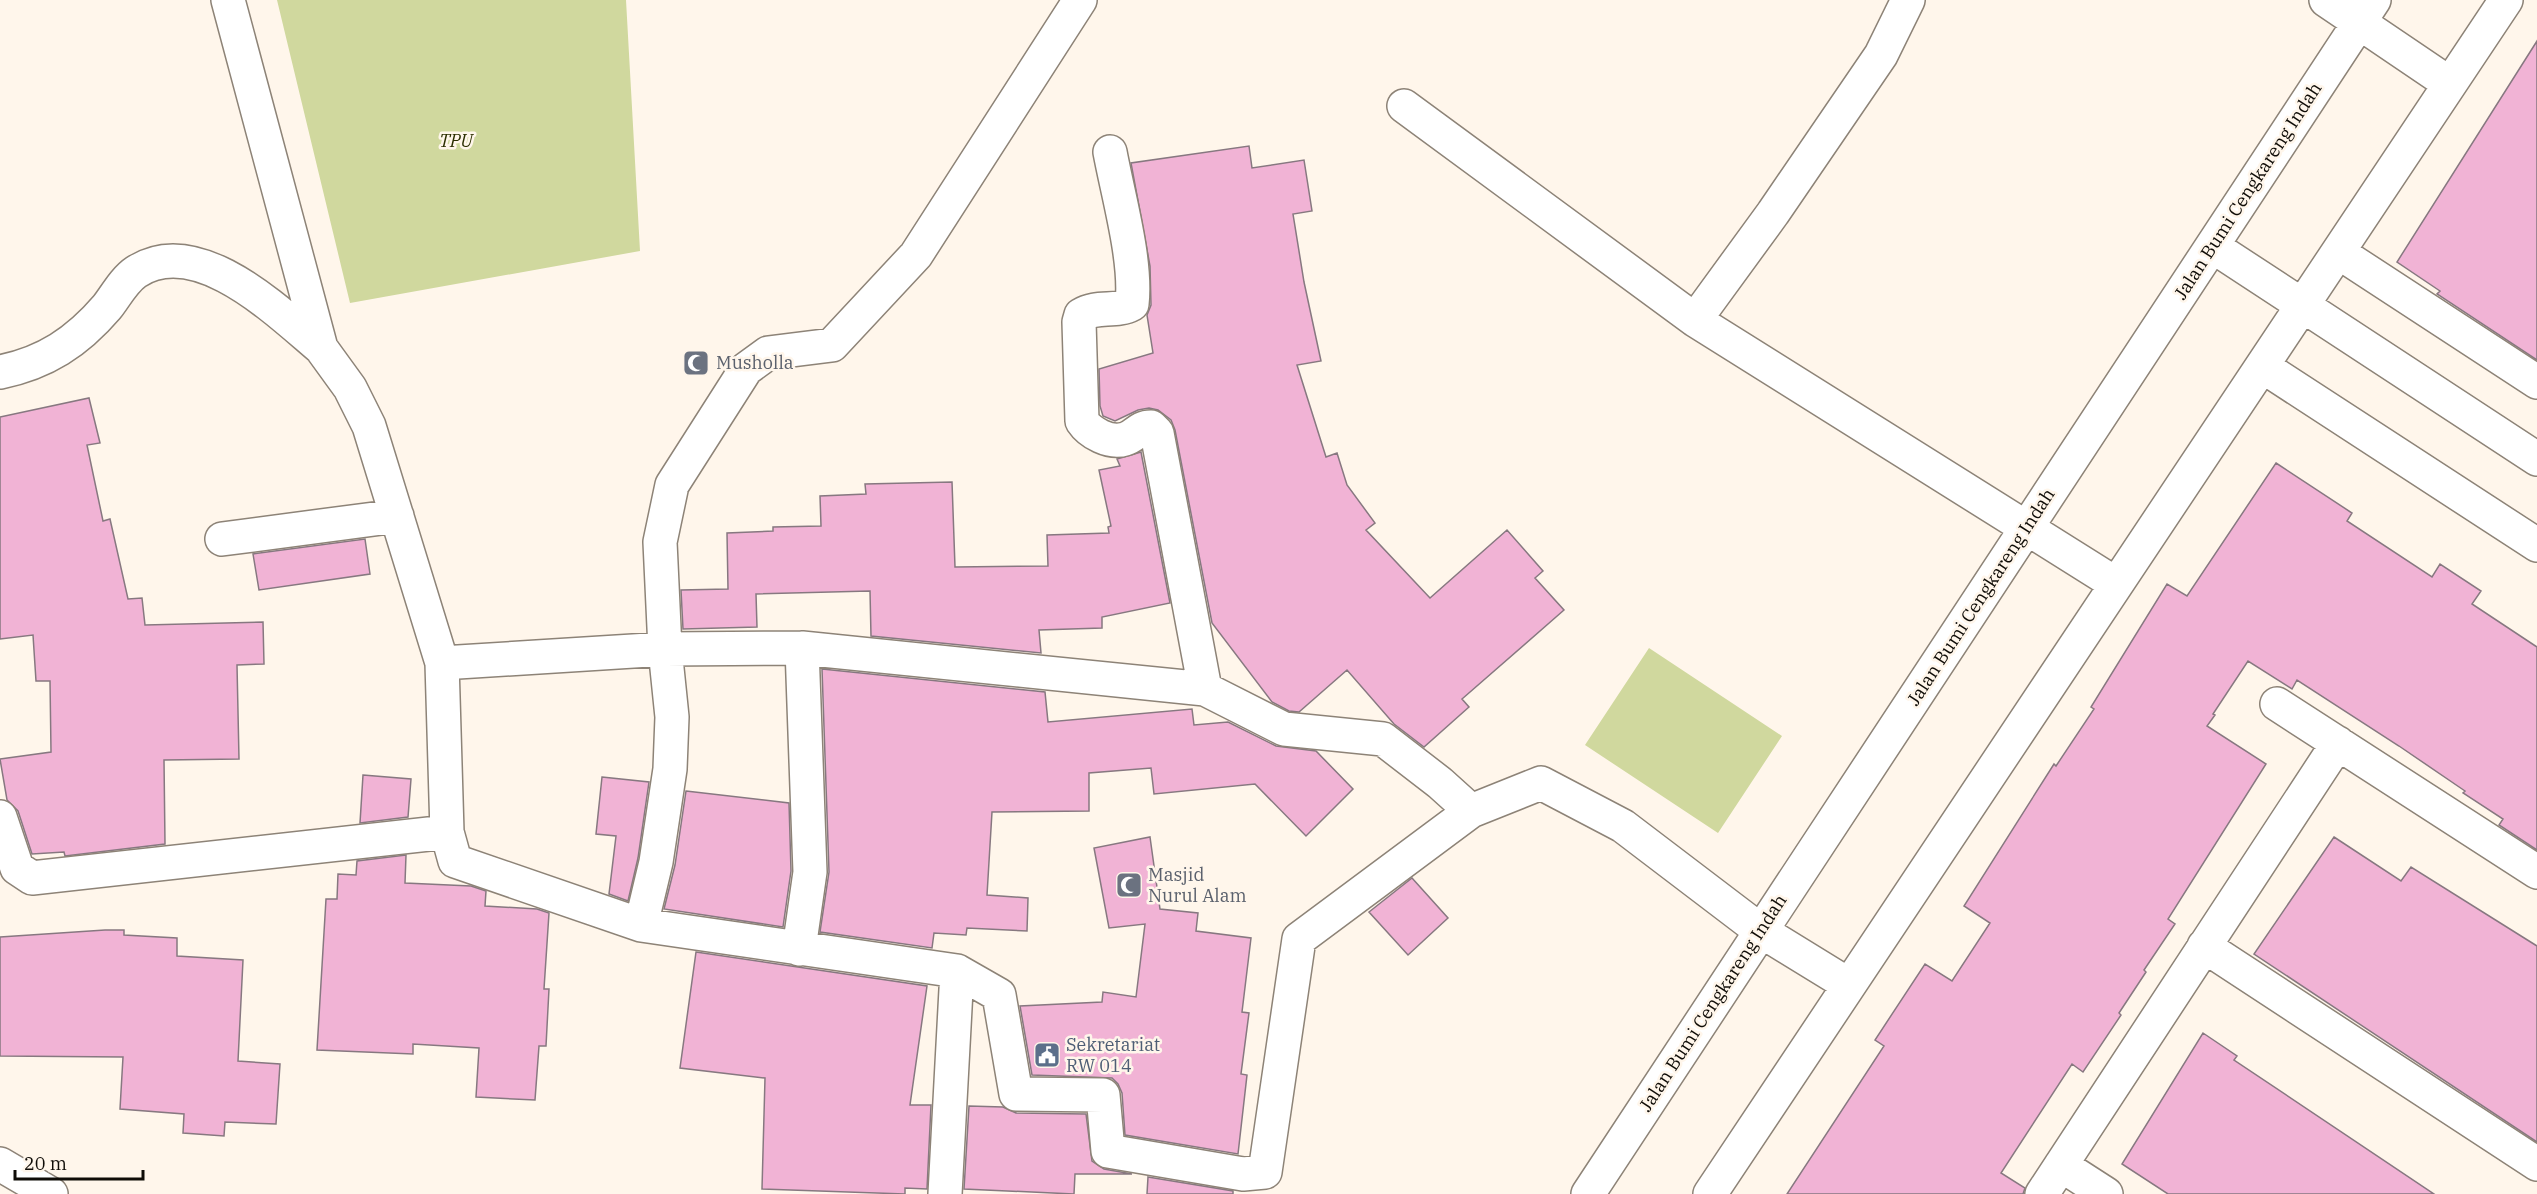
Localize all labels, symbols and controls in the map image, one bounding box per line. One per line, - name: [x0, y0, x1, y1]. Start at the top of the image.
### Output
- street label: Jalan Bumi Cengkareng Indah: [2169, 78, 2327, 304]
- park label: TPU: [439, 129, 475, 152]
- mosque icon: Musholla: [681, 348, 711, 378]
- place label: Musholla: [716, 351, 794, 374]
- street label: Jalan Bumi Cengkareng Indah: [1902, 484, 2060, 710]
- place label: Masjid Nurul Alam: [1148, 863, 1247, 907]
- mosque icon: Masjid Nurul Alam: [1114, 870, 1144, 900]
- street label: Jalan Bumi Cengkareng Indah: [1634, 890, 1792, 1116]
- place label: Sekretariat RW 014: [1066, 1033, 1160, 1077]
- public building icon: Sekretariat RW 014: [1032, 1040, 1062, 1070]
- scale bar: [15, 1143, 142, 1181]
- text: 20 m: [24, 1152, 67, 1175]

